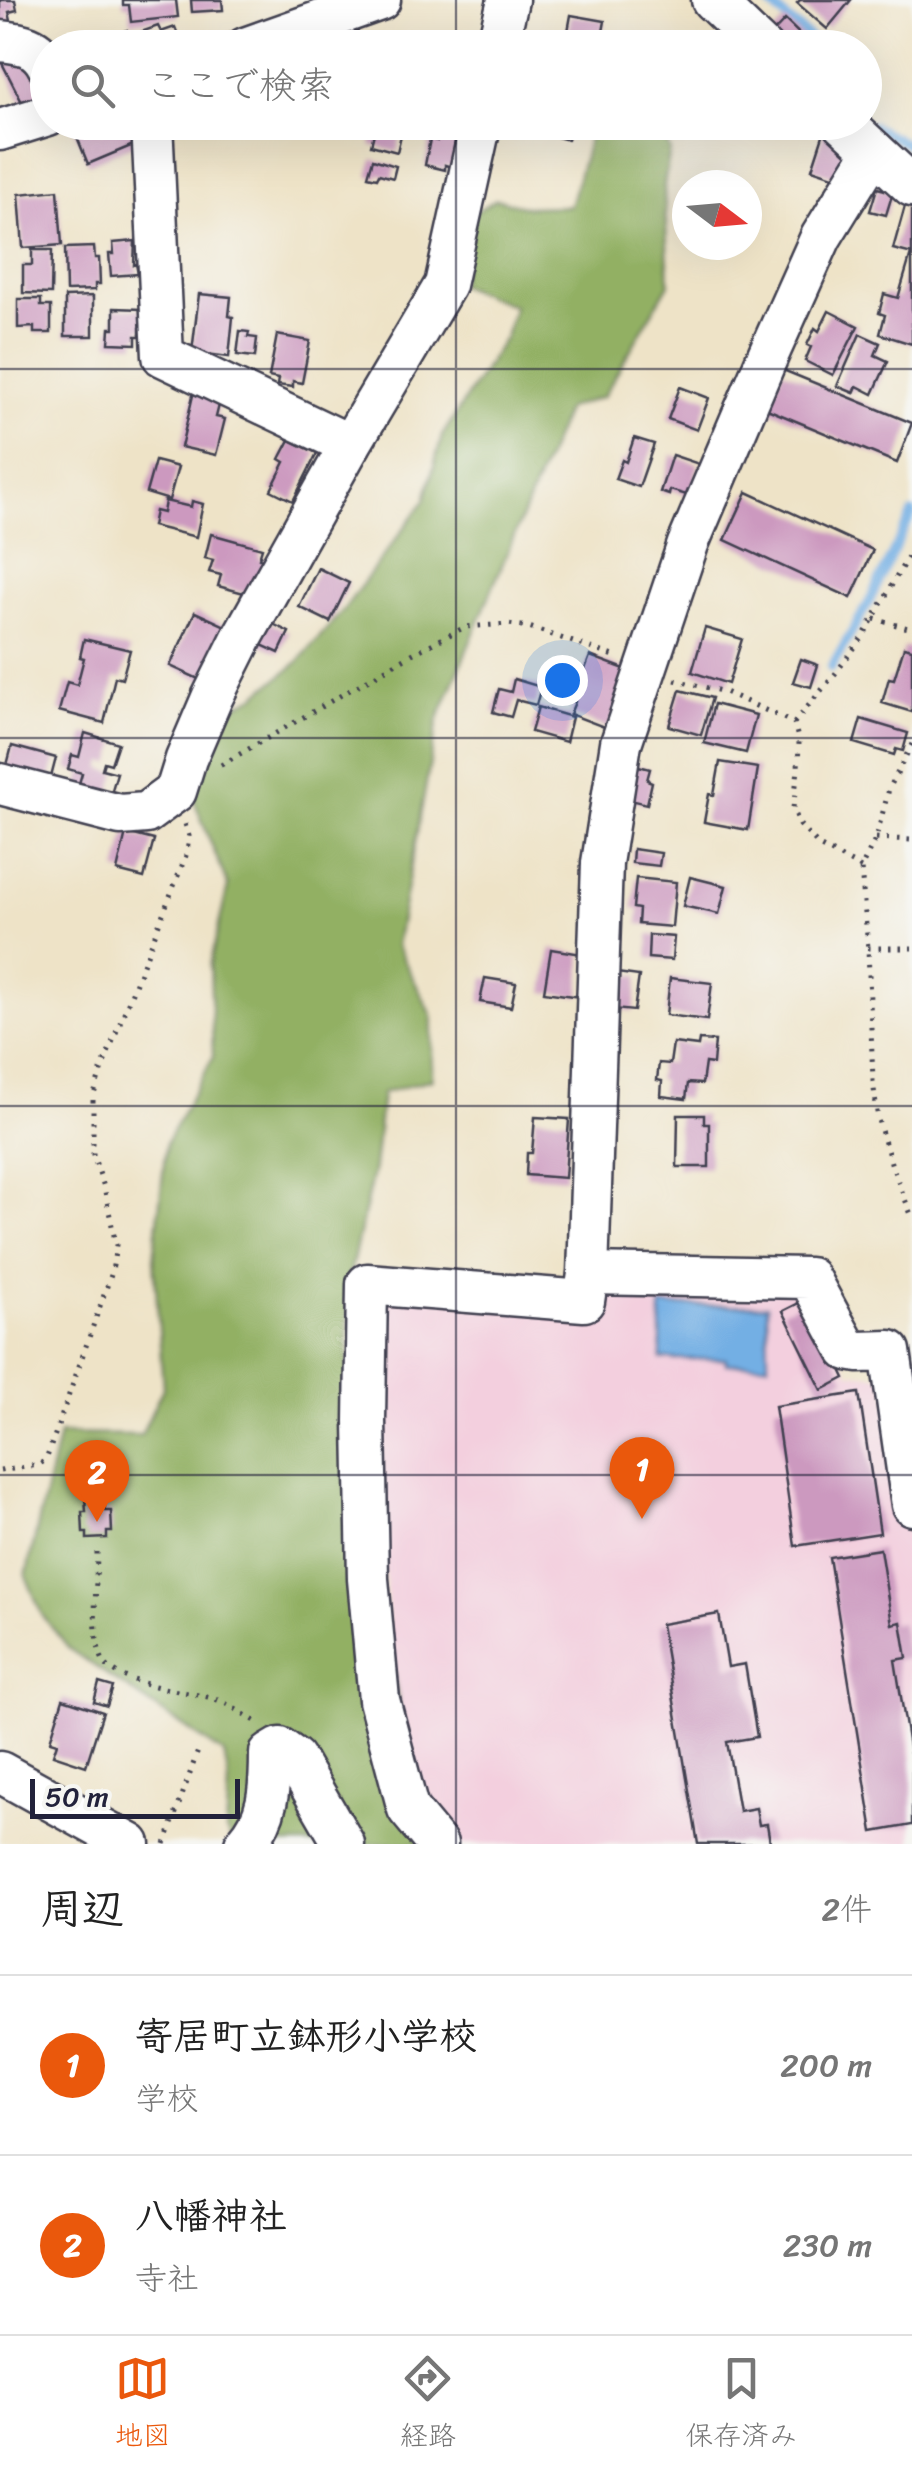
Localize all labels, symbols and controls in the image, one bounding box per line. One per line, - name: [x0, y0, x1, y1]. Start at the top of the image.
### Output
- search box: [30, 30, 882, 140]
- text: ここで検索: [145, 52, 335, 119]
- icon: search: [65, 58, 120, 113]
- north arrow: [672, 170, 762, 260]
- your location: [537, 655, 588, 706]
- pin: 1: [610, 1436, 674, 1519]
- pin: 2: [64, 1440, 130, 1522]
- text: 50 m: [45, 1772, 109, 1821]
- scale bar: [30, 1774, 240, 1818]
- text: 周辺: [40, 1872, 124, 1946]
- text: 2件: [822, 1881, 872, 1938]
- text: 寄居町立鉢形小学校: [135, 2003, 477, 2070]
- text: 1: [66, 2037, 79, 2094]
- text: 200 m: [780, 2037, 872, 2094]
- text: 学校: [135, 2070, 199, 2127]
- text: 八幡神社: [135, 2183, 287, 2250]
- text: 2: [63, 2217, 82, 2274]
- text: 230 m: [783, 2217, 872, 2274]
- text: 寺社: [135, 2250, 199, 2307]
- tab: 地図: [115, 2351, 171, 2460]
- tab: 経路: [400, 2351, 456, 2460]
- tab: 保存済み: [685, 2351, 797, 2460]

